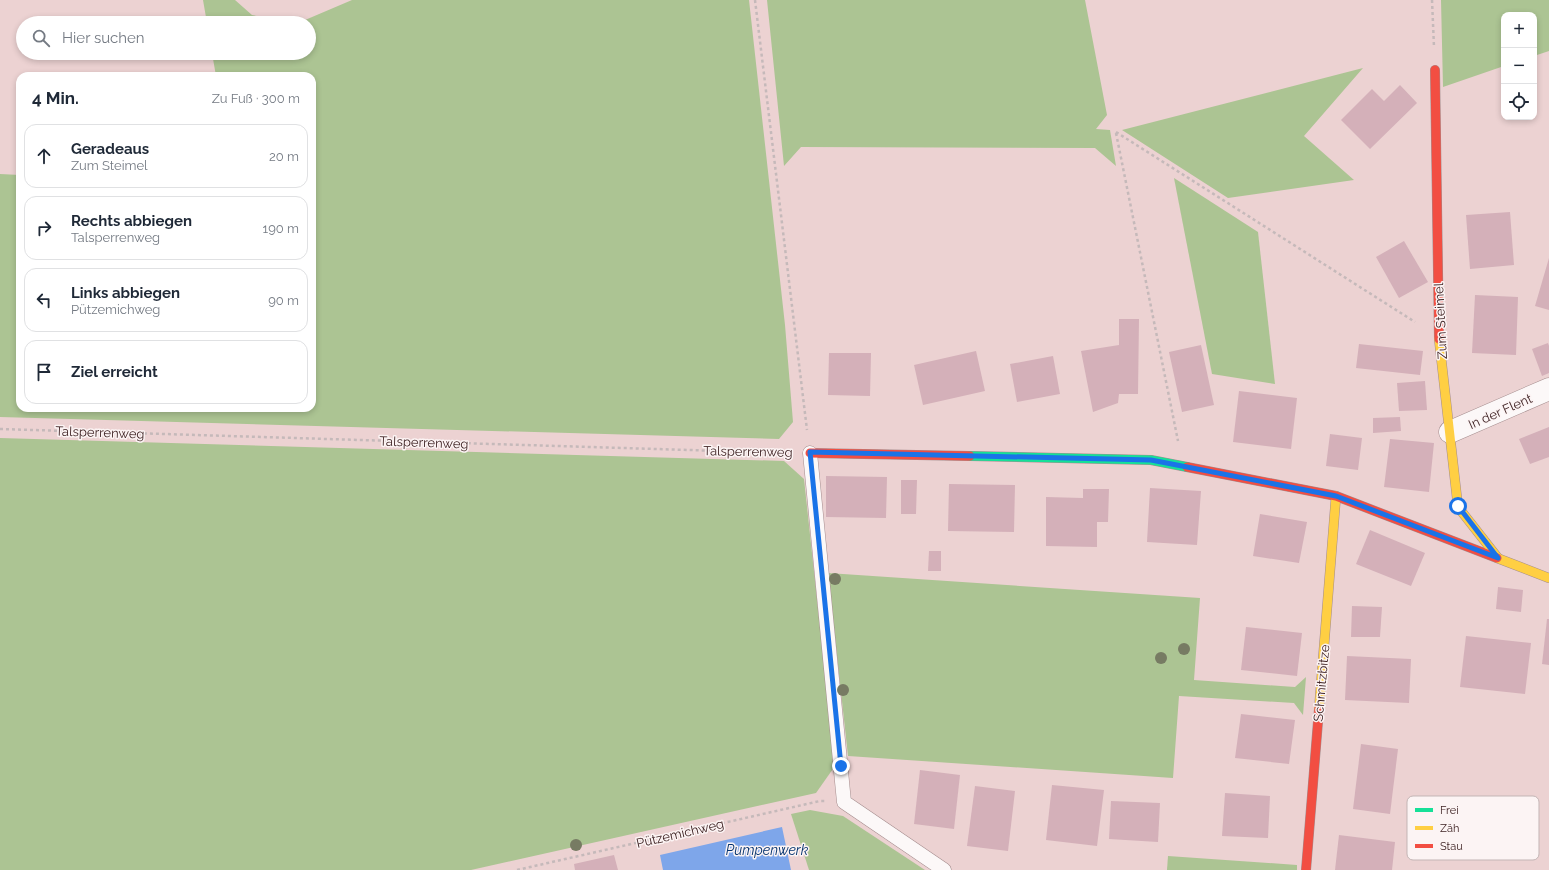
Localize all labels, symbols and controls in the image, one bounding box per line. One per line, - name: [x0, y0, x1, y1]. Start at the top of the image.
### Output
- map controls: [1501, 12, 1537, 120]
- button: +: [1501, 12, 1537, 48]
- search box: [16, 16, 316, 60]
- icon: search: [30, 27, 52, 49]
- text: Hier suchen: [62, 29, 145, 47]
- button: −: [1501, 48, 1537, 84]
- button: locate: [1501, 84, 1537, 120]
- text: 4 Min.: [32, 88, 79, 108]
- text: Zu Fuß · 300 m: [212, 91, 300, 106]
- text: Geradeaus: [71, 140, 149, 158]
- icon: ahead: [33, 145, 55, 167]
- text: 20 m: [269, 149, 299, 164]
- text: Zum Steimel: [71, 158, 148, 173]
- text: Rechts abbiegen: [71, 212, 192, 230]
- icon: right: [33, 217, 55, 239]
- text: 190 m: [263, 221, 299, 236]
- text: Talsperrenweg: [71, 230, 160, 245]
- street label: Zum Steimel: [1431, 282, 1450, 360]
- text: Links abbiegen: [71, 284, 180, 302]
- icon: left: [33, 289, 55, 311]
- text: 90 m: [268, 293, 299, 308]
- text: Pützemichweg: [71, 302, 160, 317]
- icon: arrive: [33, 361, 55, 383]
- text: Ziel erreicht: [71, 363, 158, 381]
- street label: In der Flent: [1466, 390, 1535, 432]
- street label: Talsperrenweg: [55, 423, 145, 442]
- street label: Talsperrenweg: [379, 433, 469, 452]
- street label: Talsperrenweg: [703, 443, 793, 460]
- route start: [1449, 497, 1467, 515]
- street label: Schmitzbitze: [1311, 644, 1332, 722]
- route end: [832, 757, 850, 775]
- legend: [1407, 796, 1539, 860]
- text: Frei: [1440, 804, 1459, 817]
- street label: Pützemichweg: [635, 816, 725, 851]
- text: Zäh: [1440, 822, 1459, 835]
- text: Stau: [1440, 840, 1463, 853]
- water label: Pumpenwerk: [726, 842, 809, 858]

